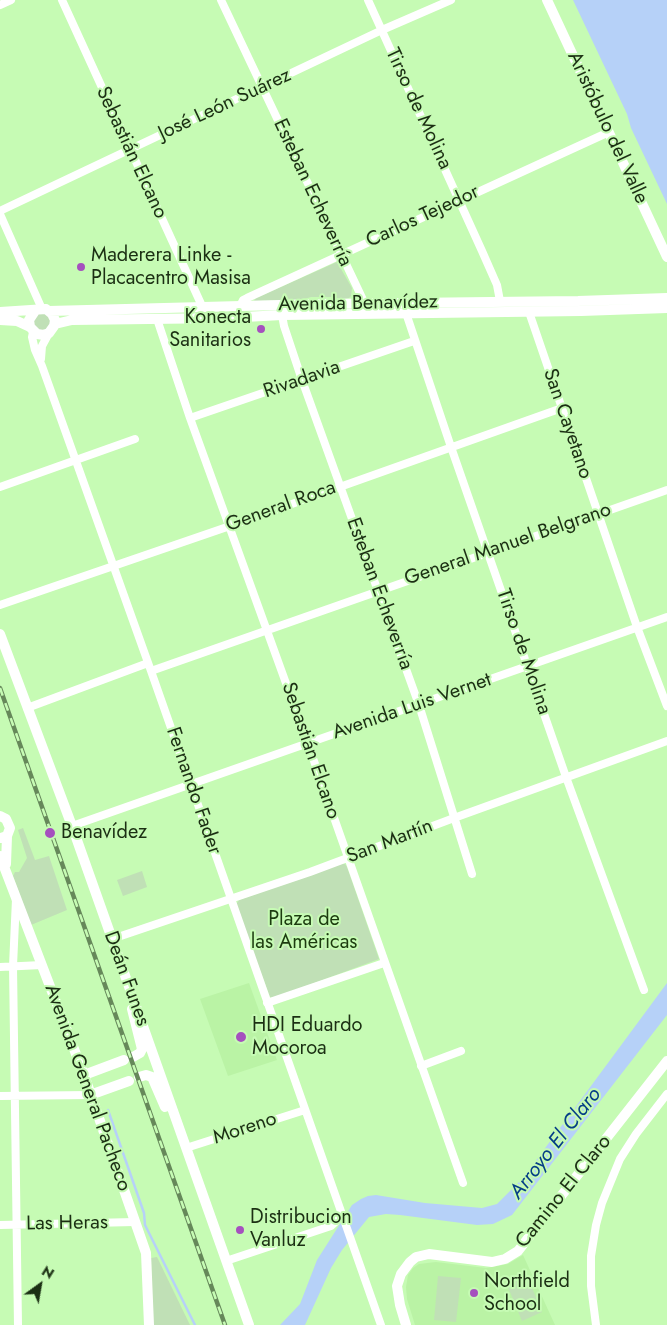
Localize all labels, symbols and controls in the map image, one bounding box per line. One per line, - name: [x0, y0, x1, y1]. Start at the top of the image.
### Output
- street label: Tirso de Molina: [379, 45, 457, 173]
- street label: Aristóbulo del Valle: [561, 48, 653, 208]
- street label: José León Suárez: [155, 64, 295, 146]
- street label: Sebastián Elcano: [90, 83, 172, 223]
- street label: Esteban Echeverría: [267, 115, 357, 271]
- street label: Carlos Tejedor: [363, 180, 483, 254]
- place label: Maderera Linke - Placacentro Masisa: [91, 244, 251, 291]
- marker: Maderera Linke - Placacentro Masisa: [75, 261, 87, 273]
- street label: Avenida Benavídez: [278, 291, 438, 317]
- place label: Konecta Sanitarios: [169, 306, 251, 353]
- marker: Konecta Sanitarios: [255, 323, 267, 335]
- street label: Rivadavia: [261, 356, 343, 404]
- street label: San Cayetano: [537, 366, 597, 482]
- street label: General Roca: [223, 476, 339, 538]
- street label: General Manuel Belgrano: [402, 498, 614, 592]
- street label: Esteban Echeverría: [340, 515, 418, 673]
- street label: Tirso de Molina: [490, 586, 556, 718]
- street label: Avenida Luis Vernet: [329, 669, 495, 745]
- street label: Sebastián Elcano: [275, 680, 345, 822]
- street label: Fernando Fader: [160, 724, 226, 858]
- street label: San Martín: [344, 815, 436, 869]
- place label: Benavídez: [61, 821, 147, 845]
- marker: Benavídez: [43, 826, 57, 840]
- park label: Plaza de las Américas: [251, 908, 357, 955]
- street label: Deán Funes: [98, 928, 154, 1030]
- street label: Avenida General Pacheco: [38, 981, 136, 1195]
- place label: HDI Eduardo Mocoroa: [252, 1014, 362, 1061]
- marker: HDI Eduardo Mocoroa: [234, 1030, 248, 1044]
- water label: Arroyo El Claro: [505, 1083, 607, 1205]
- street label: Moreno: [210, 1107, 280, 1151]
- street label: Camino El Claro: [511, 1131, 617, 1253]
- place label: Distribucion Vanluz: [250, 1206, 352, 1253]
- street label: Las Heras: [26, 1211, 108, 1237]
- marker: Distribucion Vanluz: [234, 1224, 246, 1236]
- north arrow: [15, 1260, 65, 1310]
- text: N: [38, 1261, 58, 1284]
- place label: Northfield School: [484, 1270, 570, 1317]
- marker: Northfield School: [468, 1287, 480, 1299]

